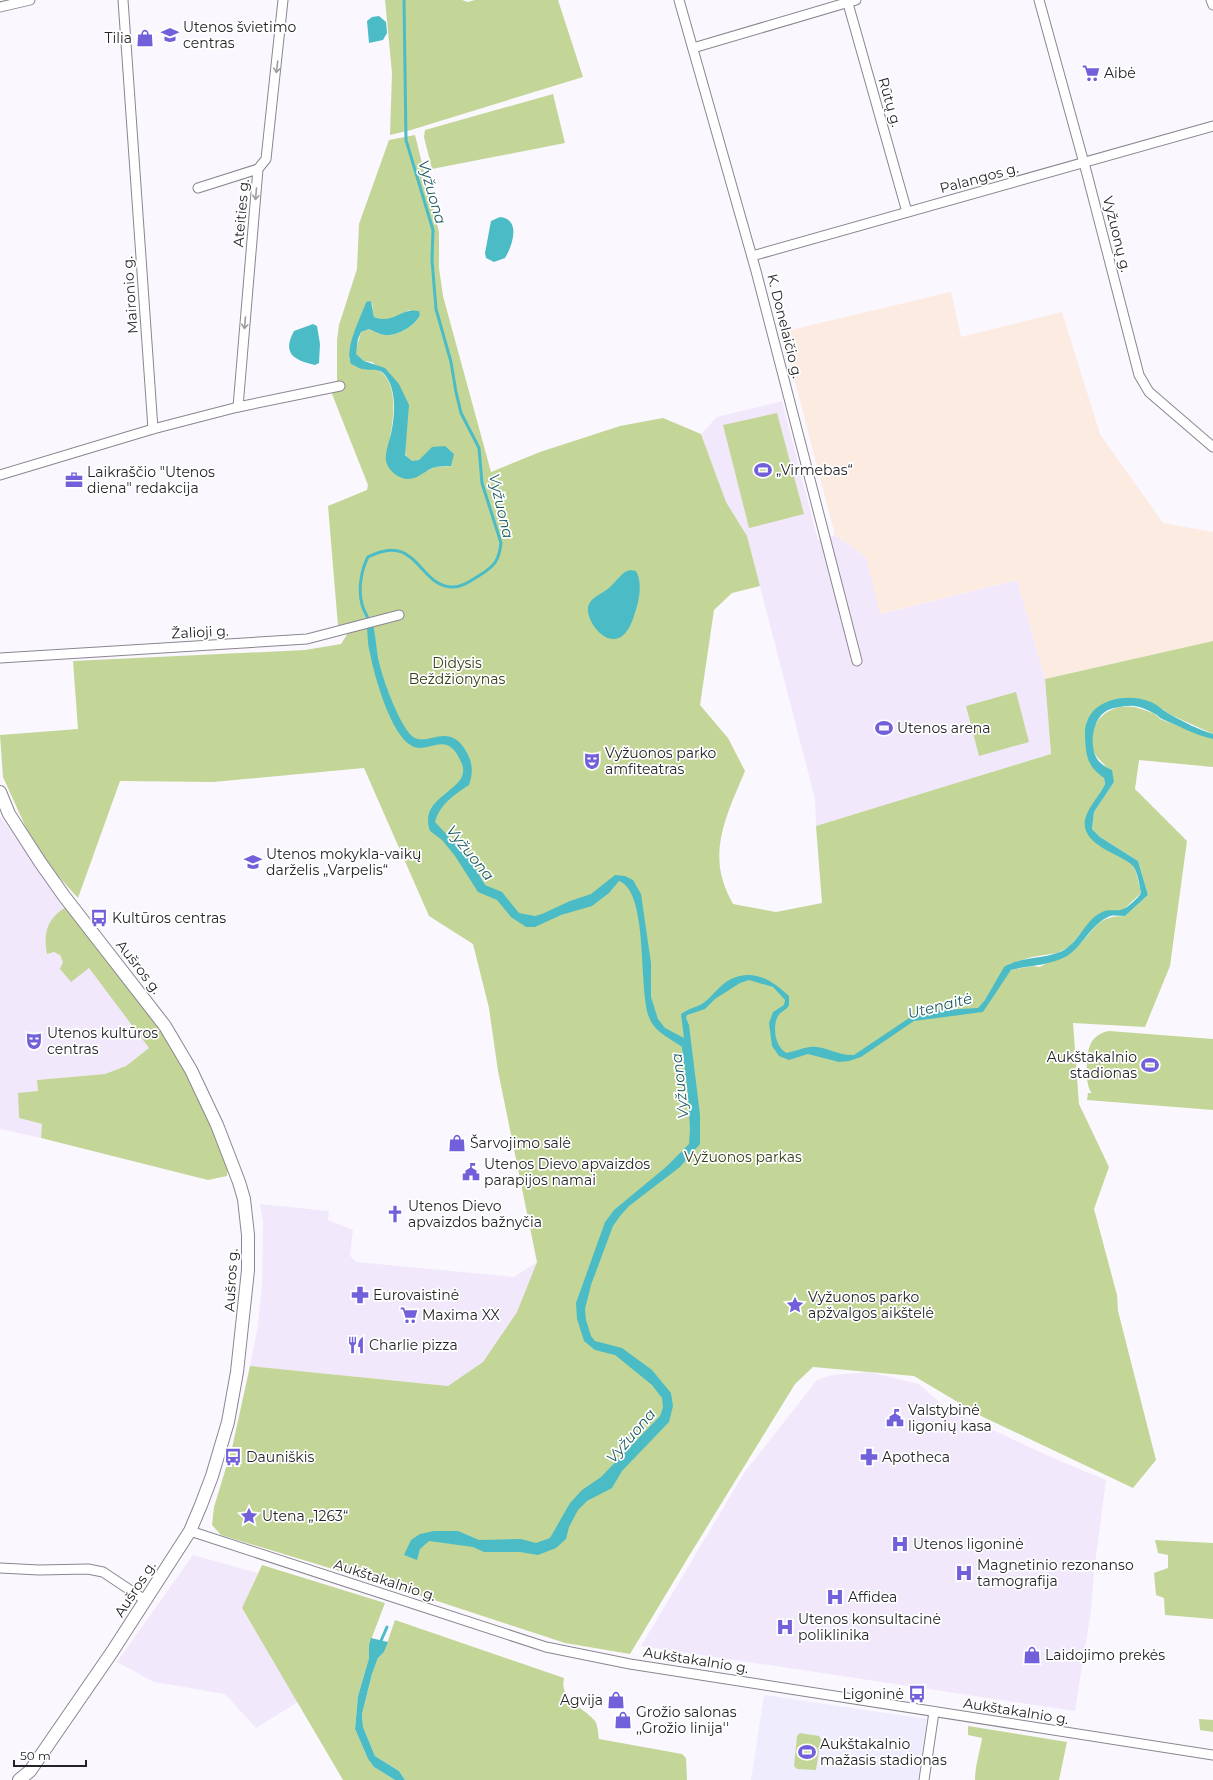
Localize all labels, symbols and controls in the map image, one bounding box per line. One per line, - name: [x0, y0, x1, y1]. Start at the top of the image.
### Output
- place label: Utenos švietimo centras: [183, 18, 297, 52]
- school or university icon: Utenos švietimo centras: [160, 25, 180, 45]
- shop icon: Tilia: [135, 28, 155, 48]
- place label: Tilia: [104, 29, 132, 47]
- one-way arrow: [273, 60, 281, 73]
- supermarket icon: Aibė: [1081, 63, 1101, 83]
- place label: Aibė: [1104, 64, 1136, 82]
- street label: Rūtų g.: [874, 75, 906, 129]
- water label: Vyžuona: [414, 158, 451, 226]
- street label: Palangos g.: [938, 159, 1020, 197]
- street label: Ateities g.: [229, 178, 253, 248]
- one-way arrow: [253, 187, 260, 200]
- street label: Vyžuonų g.: [1099, 194, 1135, 274]
- street label: Maironio g.: [118, 256, 142, 334]
- street label: K. Donelaičio g.: [763, 272, 807, 380]
- one-way arrow: [241, 316, 249, 329]
- sports icon: „Virmebas“: [753, 460, 773, 480]
- place label: „Virmebas“: [776, 461, 853, 479]
- place label: Laikraščio "Utenos diena" redakcija: [87, 463, 215, 497]
- office icon: Laikraščio "Utenos diena" redakcija: [64, 470, 84, 490]
- water label: Vyžuona: [485, 472, 518, 540]
- street label: Žalioji g.: [171, 622, 229, 642]
- park label: Didysis Beždžionynas: [409, 654, 505, 688]
- sports icon: Utenos arena: [874, 718, 894, 738]
- place label: Utenos arena: [897, 719, 991, 737]
- place label: Vyžuonos parko amfiteatras: [605, 744, 717, 778]
- theatre icon: Vyžuonos parko amfiteatras: [582, 751, 602, 771]
- water label: Vyžuona: [442, 821, 499, 884]
- place label: Utenos mokykla-vaikų darželis „Varpelis“: [266, 845, 422, 879]
- school or university icon: Utenos mokykla-vaikų darželis „Varpelis“: [243, 852, 263, 872]
- bus stop icon: Kultūros centras: [89, 908, 109, 928]
- place label: Kultūros centras: [112, 909, 226, 927]
- street label: Aušros g.: [112, 936, 166, 998]
- water label: Utenaitė: [906, 988, 974, 1023]
- place label: Utenos kultūros centras: [47, 1024, 158, 1058]
- theatre icon: Utenos kultūros centras: [24, 1031, 44, 1051]
- place label: Aukštakalnio stadionas: [1047, 1048, 1137, 1082]
- water label: Vyžuona: [667, 1052, 692, 1120]
- sports icon: Aukštakalnio stadionas: [1140, 1055, 1160, 1075]
- shop icon: Šarvojimo salė: [447, 1133, 467, 1153]
- place label: Šarvojimo salė: [470, 1134, 571, 1152]
- park label: Vyžuonos parkas: [684, 1148, 802, 1166]
- place label: Utenos Dievo apvaizdos parapijos namai: [484, 1155, 650, 1189]
- public building icon: Utenos Dievo apvaizdos parapijos namai: [461, 1162, 481, 1182]
- place label: Utenos Dievo apvaizdos bažnyčia: [408, 1197, 542, 1231]
- church icon: Utenos Dievo apvaizdos bažnyčia: [385, 1204, 405, 1224]
- street label: Aušros g.: [220, 1248, 242, 1312]
- pharmacy icon: Eurovaistinė: [350, 1285, 370, 1305]
- place label: Eurovaistinė: [373, 1286, 459, 1304]
- place label: Vyžuonos parko apžvalgos aikštelė: [808, 1288, 934, 1322]
- place icon: Vyžuonos parko apžvalgos aikštelė: [785, 1295, 805, 1315]
- supermarket icon: Maxima XX: [399, 1305, 419, 1325]
- place label: Maxima XX: [422, 1306, 500, 1324]
- restaurant icon: Charlie pizza: [346, 1335, 366, 1355]
- place label: Charlie pizza: [369, 1336, 458, 1354]
- place label: Valstybinė ligonių kasa: [908, 1401, 992, 1435]
- water label: Vyžuona: [602, 1405, 659, 1467]
- public building icon: Valstybinė ligonių kasa: [885, 1408, 905, 1428]
- bus stop icon: Dauniškis: [223, 1447, 243, 1467]
- pharmacy icon: Apotheca: [859, 1447, 879, 1467]
- place label: Dauniškis: [246, 1448, 314, 1466]
- place label: Apotheca: [882, 1448, 950, 1466]
- place icon: Utena „1263“: [239, 1506, 259, 1526]
- place label: Utena „1263“: [262, 1507, 348, 1525]
- hospital icon: Utenos ligoninė: [890, 1534, 910, 1554]
- place label: Utenos ligoninė: [913, 1535, 1024, 1553]
- street label: Aukštakalnio g.: [332, 1555, 438, 1605]
- place label: Magnetinio rezonanso tamografija: [977, 1556, 1134, 1590]
- street label: Aušros g.: [110, 1557, 160, 1620]
- hospital icon: Magnetinio rezonanso tamografija: [954, 1563, 974, 1583]
- hospital icon: Affidea: [825, 1587, 845, 1607]
- place label: Affidea: [848, 1588, 897, 1606]
- place label: Utenos konsultacinė poliklinika: [798, 1610, 941, 1644]
- hospital icon: Utenos konsultacinė poliklinika: [775, 1617, 795, 1637]
- street label: Aukštakalnio g.: [642, 1643, 750, 1677]
- shop icon: Laidojimo prekės: [1022, 1645, 1042, 1665]
- place label: Laidojimo prekės: [1045, 1646, 1165, 1664]
- bus stop icon: Ligoninė: [907, 1684, 927, 1704]
- place label: Ligoninė: [842, 1685, 904, 1703]
- shop icon: Agvija: [606, 1690, 626, 1710]
- place label: Agvija: [560, 1691, 603, 1709]
- street label: Aukštakalnio g.: [962, 1694, 1070, 1728]
- place label: Grožio salonas ,,Grožio linija'': [636, 1703, 737, 1737]
- shop icon: Grožio salonas ,,Grožio linija'': [613, 1710, 633, 1730]
- place label: Aukštakalnio mažasis stadionas: [820, 1735, 947, 1769]
- scale bar: [14, 1742, 86, 1768]
- sports icon: Aukštakalnio mažasis stadionas: [797, 1742, 817, 1762]
- text: 50 m: [20, 1748, 51, 1763]

